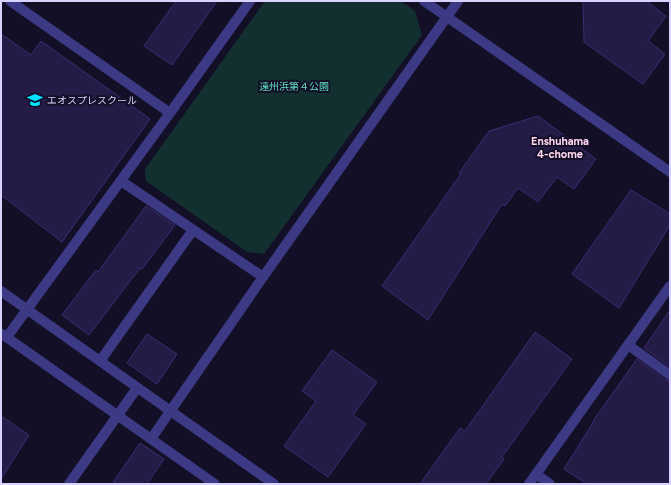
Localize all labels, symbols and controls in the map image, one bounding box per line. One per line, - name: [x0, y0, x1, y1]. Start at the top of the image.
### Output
- park label: 遠州浜第４公園: [259, 80, 329, 93]
- school or university icon: エオスプレスクール: [26, 91, 44, 109]
- place label: エオスプレスクール: [47, 94, 137, 107]
- district label: Enshuhama 4-chome: [531, 135, 589, 161]

